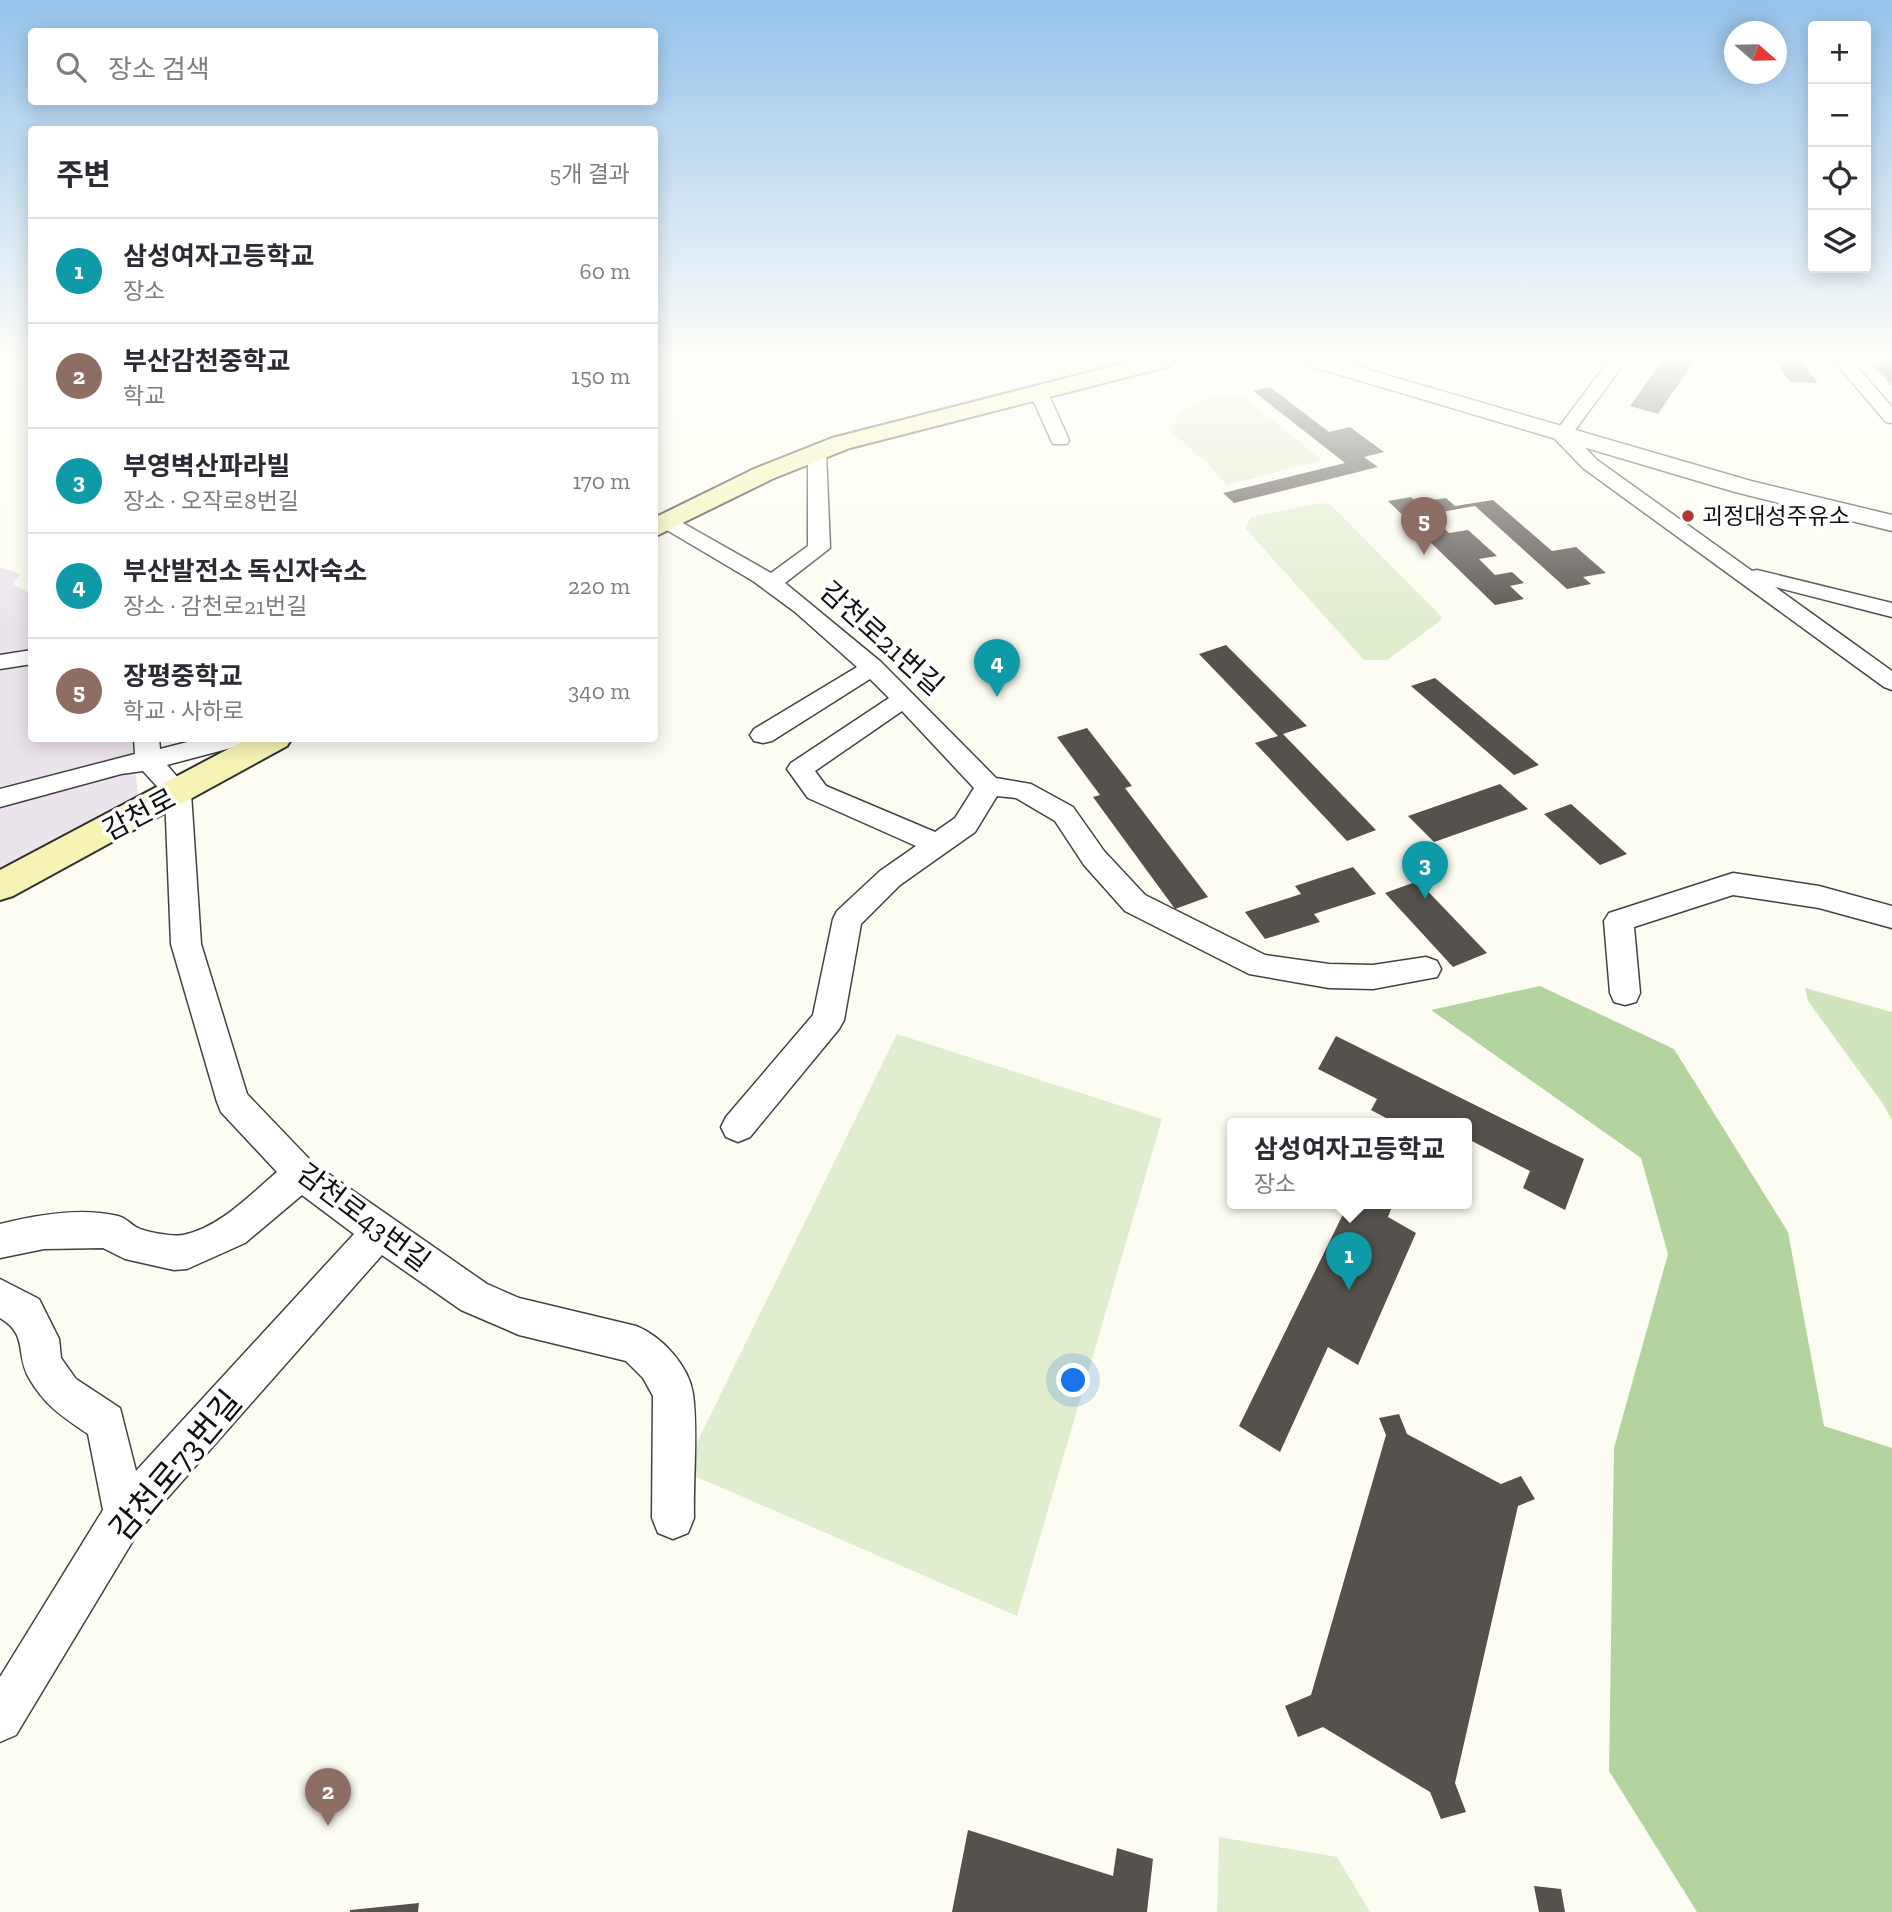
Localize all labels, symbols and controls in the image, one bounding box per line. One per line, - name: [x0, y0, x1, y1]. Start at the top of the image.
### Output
- north arrow: [1724, 21, 1787, 84]
- map controls: [1808, 21, 1871, 273]
- button: +: [1808, 21, 1871, 84]
- search box: [28, 28, 658, 105]
- icon: search: [52, 48, 90, 86]
- text: 장소 검색: [108, 53, 210, 85]
- button: −: [1808, 84, 1871, 147]
- button: locate: [1808, 147, 1871, 210]
- text: 주변: [56, 157, 111, 193]
- text: 5개 결과: [550, 160, 630, 188]
- button: layers: [1808, 210, 1871, 273]
- text: 삼성여자고등학교: [123, 240, 314, 272]
- text: 1: [74, 257, 84, 285]
- text: 60 m: [579, 257, 630, 285]
- text: 장소: [123, 277, 165, 305]
- text: 부산감천중학교: [123, 345, 290, 377]
- text: 2: [73, 362, 85, 390]
- text: 150 m: [571, 362, 630, 390]
- text: 학교: [123, 382, 165, 410]
- text: 부영벽산파라빌: [123, 450, 290, 482]
- text: 3: [73, 467, 85, 495]
- text: 170 m: [572, 467, 630, 495]
- text: 장소 · 오작로8번길: [123, 487, 299, 515]
- pin: 5: [1401, 497, 1447, 555]
- place label: 괴정대성주유소: [1702, 502, 1850, 530]
- marker: 괴정대성주유소: [1680, 508, 1696, 524]
- text: 부산발전소 독신자숙소: [123, 555, 367, 587]
- text: 4: [72, 572, 86, 600]
- text: 220 m: [568, 572, 630, 600]
- street label: 감천로21번길: [813, 575, 950, 702]
- text: 장소 · 감천로21번길: [123, 592, 307, 620]
- pin: 4: [974, 639, 1020, 697]
- text: 장평중학교: [123, 660, 243, 692]
- text: 5: [73, 677, 85, 705]
- text: 340 m: [568, 677, 630, 705]
- text: 학교 · 사하로: [123, 697, 244, 725]
- street label: 감천로: [97, 782, 181, 847]
- pin: 3: [1402, 841, 1448, 899]
- popup: [1227, 1118, 1472, 1209]
- text: 삼성여자고등학교: [1254, 1133, 1445, 1165]
- street label: 감천로43번길: [291, 1157, 437, 1278]
- text: 장소: [1254, 1170, 1296, 1198]
- pin: 1: [1326, 1232, 1372, 1290]
- your location: [1056, 1363, 1090, 1397]
- street label: 감천로73번길: [101, 1383, 249, 1548]
- pin: 2: [305, 1768, 351, 1826]

